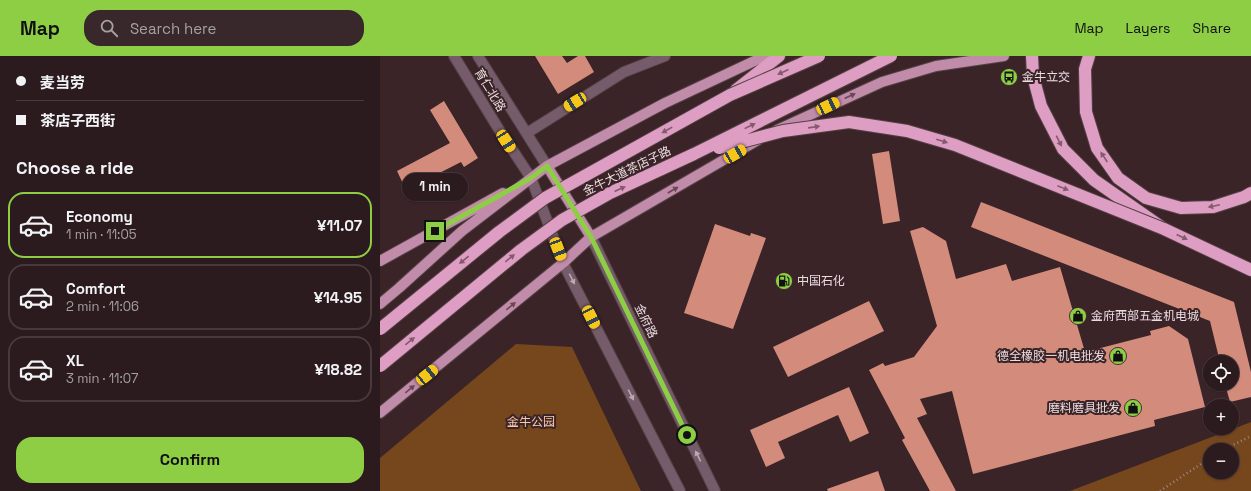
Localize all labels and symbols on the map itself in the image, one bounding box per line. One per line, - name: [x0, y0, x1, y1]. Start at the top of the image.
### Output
- street label: 育仁北路: [471, 65, 509, 115]
- bus stop icon: 金牛立交: [999, 67, 1019, 87]
- one-way arrow: [777, 69, 789, 75]
- place label: 金牛立交: [1022, 69, 1070, 85]
- car: [562, 91, 588, 113]
- one-way arrow: [844, 93, 856, 99]
- car: [815, 95, 841, 117]
- one-way arrow: [744, 123, 755, 129]
- one-way arrow: [808, 124, 820, 130]
- one-way arrow: [661, 126, 673, 133]
- car: [494, 128, 518, 154]
- one-way arrow: [1056, 135, 1062, 146]
- one-way arrow: [936, 138, 948, 144]
- street label: 金牛大道茶店子路: [580, 143, 674, 199]
- car: [722, 143, 748, 165]
- one-way arrow: [1100, 152, 1108, 162]
- callout: 1 min: [402, 173, 468, 201]
- one-way arrow: [614, 186, 626, 192]
- one-way arrow: [667, 186, 679, 193]
- one-way arrow: [1057, 186, 1069, 192]
- one-way arrow: [1208, 203, 1221, 209]
- route end: [426, 222, 444, 240]
- one-way arrow: [1176, 235, 1188, 241]
- car: [548, 236, 568, 262]
- one-way arrow: [505, 254, 516, 263]
- one-way arrow: [459, 256, 470, 265]
- fuel station icon: 中国石化: [774, 271, 794, 291]
- one-way arrow: [568, 273, 575, 285]
- place label: 中国石化: [797, 273, 845, 289]
- street label: 金府路: [631, 301, 661, 341]
- one-way arrow: [505, 302, 516, 311]
- car: [580, 304, 602, 330]
- shop icon: 金府西部五金机电城: [1068, 306, 1088, 326]
- place label: 金府西部五金机电城: [1091, 308, 1199, 324]
- one-way arrow: [405, 337, 416, 345]
- shop icon: 德全橡胶一机电批发: [1108, 346, 1128, 366]
- place label: 德全橡胶一机电批发: [997, 348, 1105, 364]
- car: [414, 363, 440, 387]
- one-way arrow: [405, 384, 416, 393]
- one-way arrow: [628, 389, 634, 401]
- shop icon: 磨料磨具批发: [1123, 398, 1143, 418]
- place label: 磨料磨具批发: [1048, 400, 1120, 416]
- park label: 金牛公园: [507, 414, 555, 430]
- route start: [678, 426, 696, 444]
- one-way arrow: [695, 450, 701, 462]

